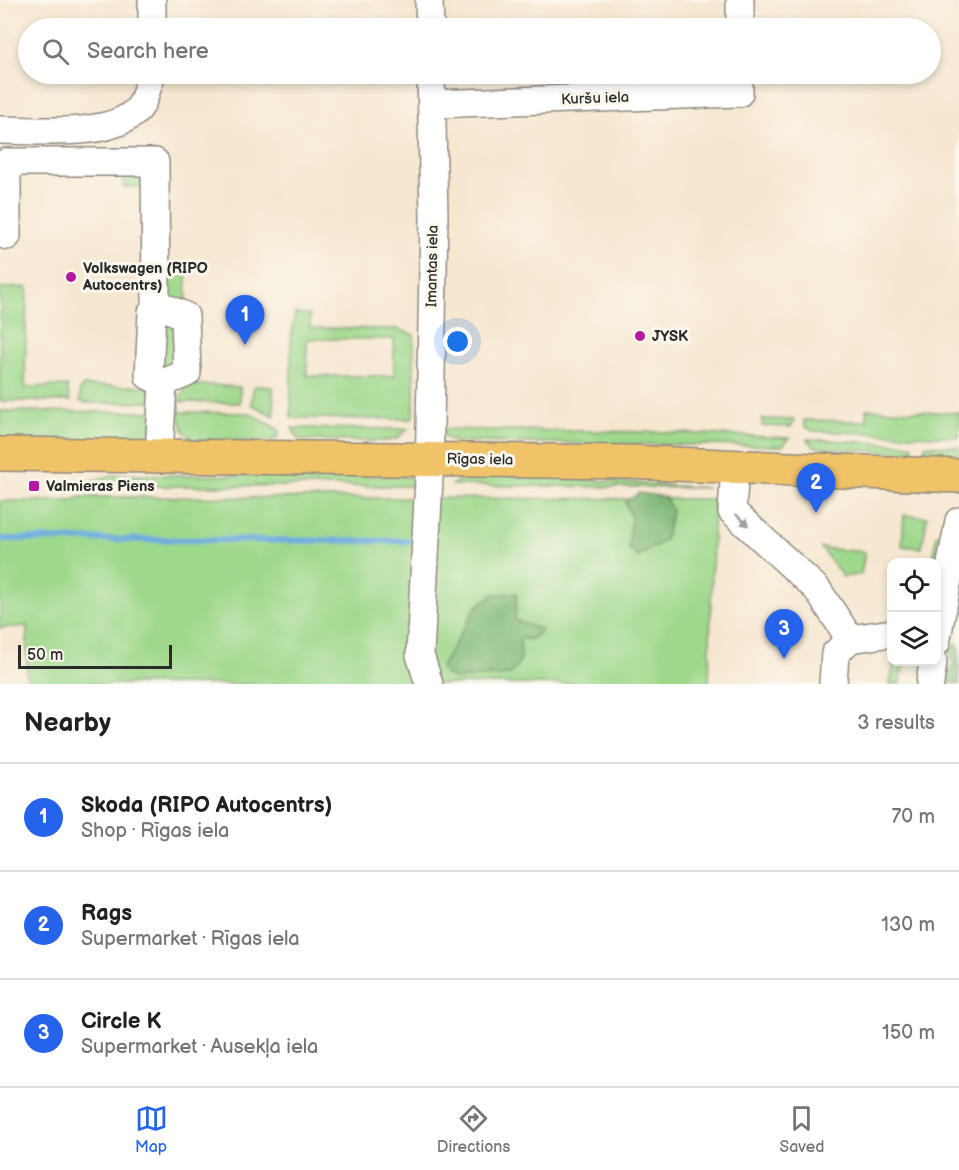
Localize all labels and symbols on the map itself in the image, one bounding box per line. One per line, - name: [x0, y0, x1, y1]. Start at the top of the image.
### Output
- street label: Kuršu iela: [561, 88, 629, 109]
- street label: Imantas iela: [422, 225, 443, 307]
- place label: Volkswagen (RIPO Autocentrs): [82, 259, 208, 295]
- marker: Volkswagen (RIPO Autocentrs): [64, 270, 78, 284]
- pin: 1: [226, 296, 264, 345]
- your location: [443, 327, 472, 356]
- place label: JYSK: [652, 327, 688, 346]
- marker: JYSK: [633, 329, 647, 343]
- street label: Rīgas iela: [446, 449, 514, 470]
- pin: 2: [796, 464, 836, 513]
- place label: Valmieras Piens: [46, 477, 155, 496]
- marker: Valmieras Piens: [27, 479, 41, 493]
- one-way arrow: [735, 513, 750, 527]
- pin: 3: [764, 610, 804, 659]
- scale bar: [18, 642, 172, 670]

